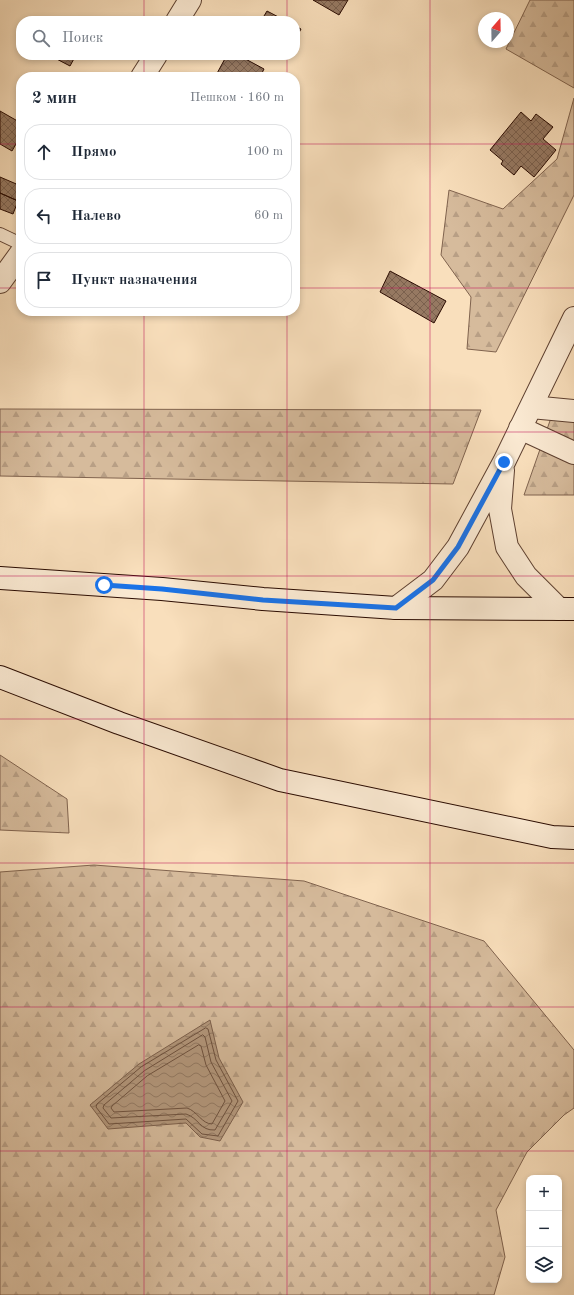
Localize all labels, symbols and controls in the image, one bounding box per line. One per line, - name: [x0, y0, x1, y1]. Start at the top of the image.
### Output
- north arrow: [478, 12, 514, 48]
- search box: [16, 16, 300, 60]
- icon: search: [30, 27, 52, 49]
- text: Поиск: [62, 31, 103, 46]
- text: 2 мин: [32, 90, 77, 107]
- text: Пешком · 160 m: [190, 91, 284, 104]
- icon: ahead: [33, 141, 55, 163]
- text: Прямо: [71, 145, 117, 160]
- text: 100 m: [246, 145, 283, 158]
- icon: left: [33, 205, 55, 227]
- text: Налево: [71, 209, 121, 224]
- text: 60 m: [254, 209, 283, 222]
- icon: arrive: [33, 269, 55, 291]
- text: Пункт назначения: [71, 273, 198, 288]
- route end: [495, 453, 513, 471]
- route start: [95, 576, 113, 594]
- map controls: [526, 1175, 562, 1283]
- button: +: [526, 1175, 562, 1211]
- button: −: [526, 1211, 562, 1247]
- button: layers: [526, 1247, 562, 1283]

